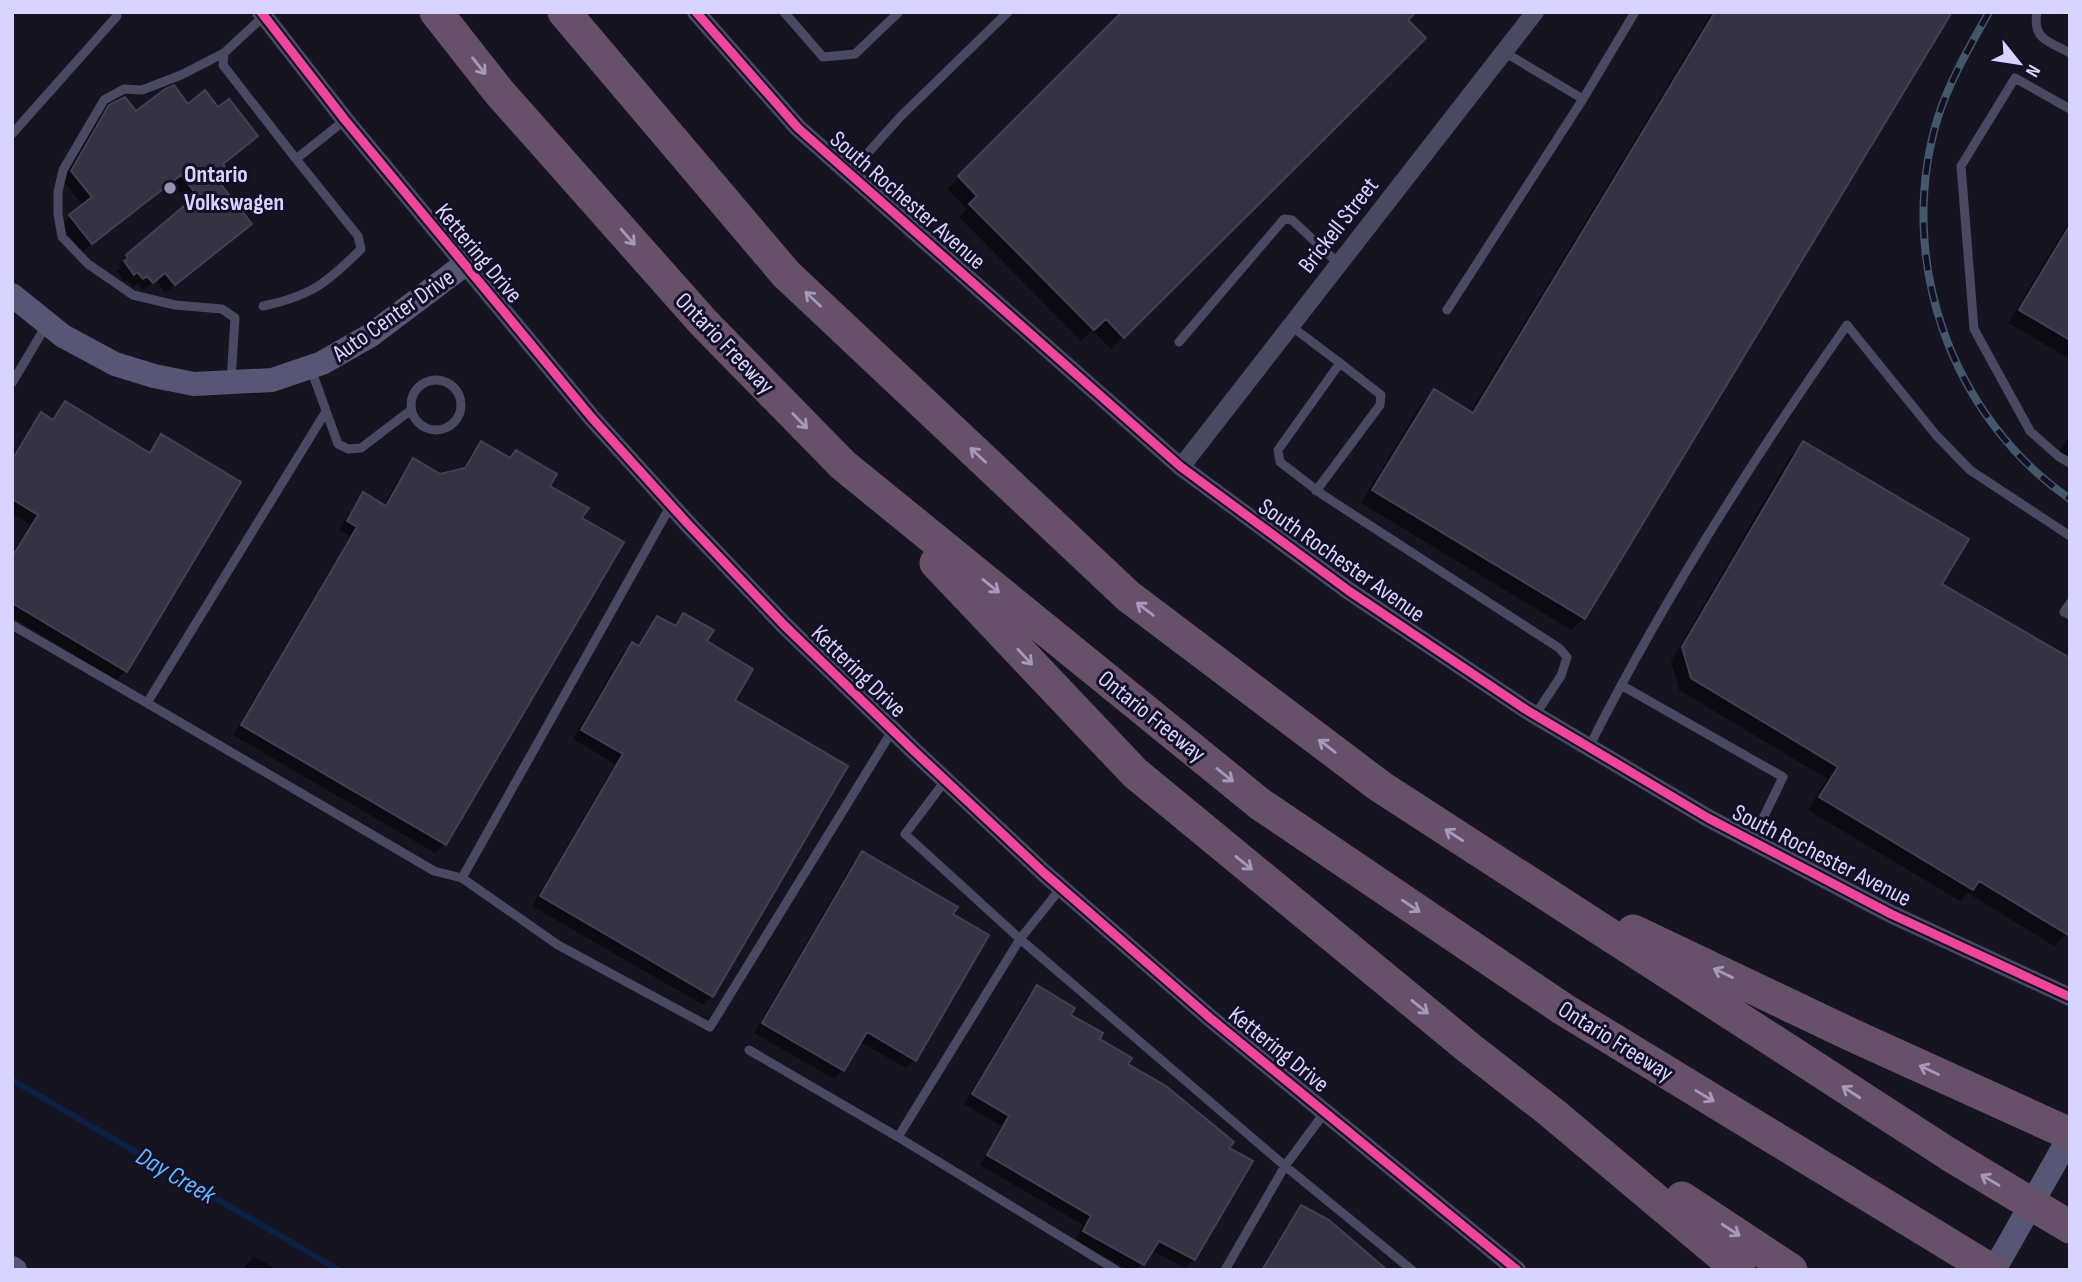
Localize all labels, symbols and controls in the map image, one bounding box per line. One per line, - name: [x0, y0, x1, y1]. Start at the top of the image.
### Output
- north arrow: [1984, 28, 2054, 98]
- one-way arrow: [471, 56, 486, 74]
- text: N: [2020, 61, 2045, 81]
- street label: South Rochester Avenue: [824, 125, 991, 276]
- place label: Ontario Volkswagen: [184, 160, 284, 217]
- street label: Brickell Street: [1292, 172, 1385, 279]
- marker: Ontario Volkswagen: [162, 180, 178, 196]
- street label: Kettering Drive: [429, 198, 529, 309]
- one-way arrow: [620, 228, 636, 246]
- street label: Auto Center Drive: [326, 263, 460, 369]
- street label: Ontario Freeway: [669, 286, 780, 400]
- one-way arrow: [804, 291, 821, 308]
- one-way arrow: [792, 412, 809, 429]
- one-way arrow: [970, 447, 987, 464]
- street label: South Rochester Avenue: [1253, 492, 1431, 629]
- one-way arrow: [982, 578, 1000, 593]
- one-way arrow: [1137, 602, 1155, 617]
- street label: Kettering Drive: [805, 619, 912, 724]
- one-way arrow: [1017, 648, 1034, 665]
- street label: Ontario Freeway: [1092, 664, 1211, 769]
- one-way arrow: [1318, 739, 1337, 754]
- one-way arrow: [1215, 768, 1233, 783]
- street label: South Rochester Avenue: [1728, 798, 1916, 913]
- one-way arrow: [1444, 828, 1464, 842]
- one-way arrow: [1235, 854, 1253, 870]
- one-way arrow: [1401, 899, 1420, 913]
- one-way arrow: [1713, 966, 1734, 980]
- street label: Ontario Freeway: [1553, 995, 1679, 1088]
- street label: Kettering Drive: [1223, 1000, 1335, 1099]
- one-way arrow: [1410, 1000, 1428, 1015]
- one-way arrow: [1918, 1063, 1940, 1076]
- one-way arrow: [1842, 1085, 1861, 1099]
- one-way arrow: [1695, 1088, 1714, 1103]
- water label: Day Creek: [130, 1141, 221, 1212]
- one-way arrow: [1981, 1172, 2001, 1186]
- one-way arrow: [1721, 1223, 1740, 1237]

